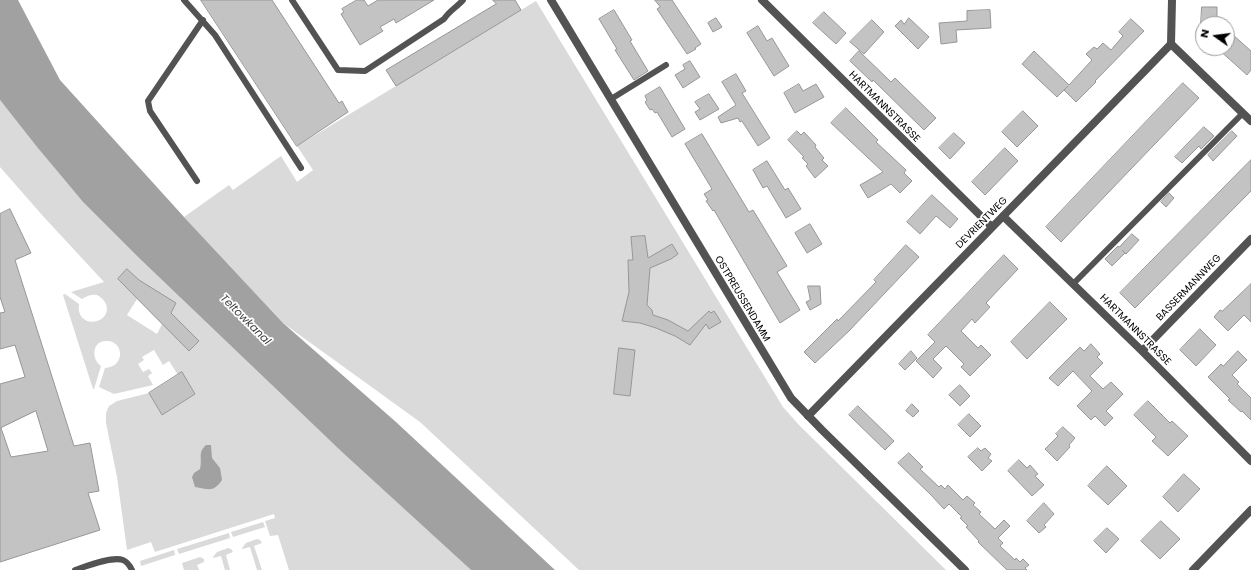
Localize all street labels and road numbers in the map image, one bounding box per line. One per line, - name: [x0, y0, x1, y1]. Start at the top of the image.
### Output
- street label: HARTMANNSTRASSE: [846, 69, 922, 145]
- street label: DEVRIENTWEG: [954, 195, 1010, 251]
- street label: BASSERMANNWEG: [1154, 252, 1224, 324]
- street label: OSTPREUSSENDAMM: [712, 254, 772, 344]
- street label: HARTMANNSTRASSE: [1097, 292, 1173, 368]

